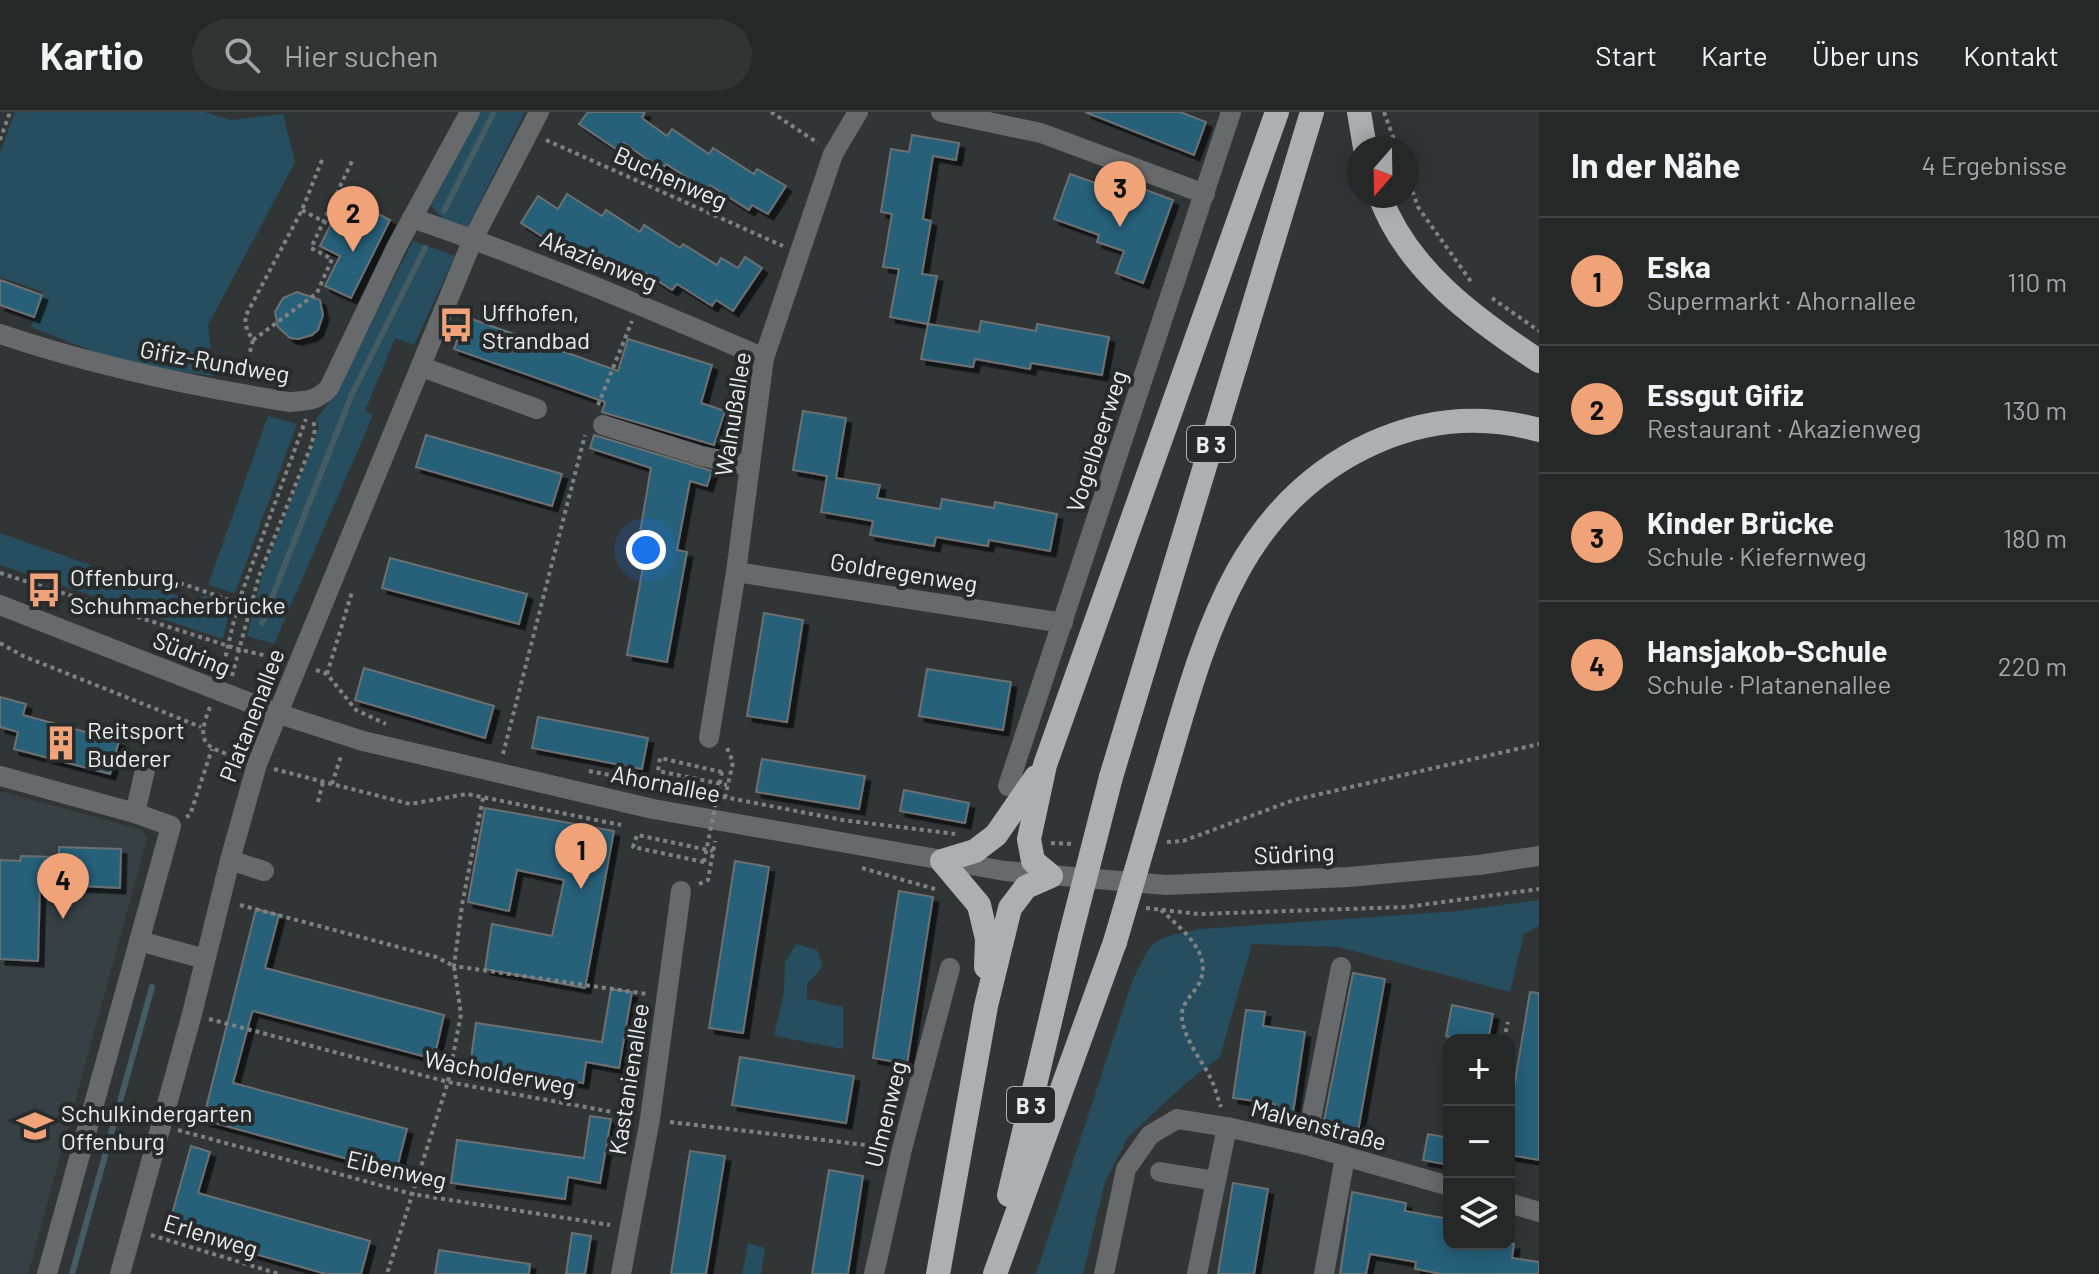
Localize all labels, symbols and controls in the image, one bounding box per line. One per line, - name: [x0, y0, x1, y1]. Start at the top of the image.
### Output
- search box: [192, 19, 752, 91]
- text: Kartio: [40, 32, 144, 78]
- icon: search: [220, 33, 264, 77]
- text: Hier suchen: [284, 37, 438, 73]
- text: Start: [1595, 38, 1657, 72]
- text: Karte: [1701, 38, 1768, 72]
- text: Über uns: [1812, 38, 1919, 72]
- text: Kontakt: [1963, 38, 2059, 72]
- north arrow: [1347, 136, 1419, 208]
- street label: Buchenweg: [610, 139, 732, 215]
- text: In der Nähe: [1571, 144, 1741, 185]
- text: 4 Ergebnisse: [1922, 149, 2067, 180]
- pin: 3: [1094, 161, 1146, 227]
- pin: 2: [327, 186, 379, 252]
- street label: Akazienweg: [536, 223, 662, 297]
- text: Eska: [1647, 248, 1711, 284]
- text: 1: [1592, 266, 1602, 297]
- text: 110 m: [2007, 266, 2067, 297]
- text: Supermarkt · Ahornallee: [1647, 284, 1916, 315]
- place label: Uffhofen, Strandbad: [482, 297, 590, 354]
- bus stop icon: Uffhofen, Strandbad: [437, 306, 475, 344]
- street label: Gifiz-Rundweg: [138, 334, 292, 388]
- street label: Walnußallee: [708, 350, 756, 478]
- street label: Vogelbeerweg: [1059, 366, 1133, 516]
- text: Essgut Gifiz: [1647, 376, 1804, 412]
- text: 2: [1590, 394, 1604, 425]
- text: 130 m: [2003, 394, 2067, 425]
- text: Restaurant · Akazienweg: [1647, 412, 1921, 443]
- road number: B 3: [1187, 426, 1235, 462]
- text: Kinder Brücke: [1647, 504, 1834, 540]
- text: 3: [1590, 522, 1604, 553]
- text: 180 m: [2003, 522, 2067, 553]
- your location: [626, 530, 666, 570]
- text: Schule · Kiefernweg: [1647, 540, 1867, 571]
- street label: Goldregenweg: [828, 546, 980, 598]
- place label: Offenburg, Schuhmacherbrücke: [70, 562, 286, 619]
- bus stop icon: Offenburg, Schuhmacherbrücke: [25, 571, 63, 609]
- street label: Südring: [149, 624, 235, 682]
- text: Hansjakob-Schule: [1647, 632, 1888, 668]
- street label: Platanenallee: [212, 644, 290, 786]
- text: 4: [1589, 650, 1605, 681]
- text: 220 m: [1998, 650, 2067, 681]
- text: Schule · Platanenallee: [1647, 668, 1891, 699]
- place label: Reitsport Buderer: [87, 715, 185, 772]
- building icon: Reitsport Buderer: [42, 724, 80, 762]
- street label: Ahornallee: [609, 758, 723, 808]
- pin: 1: [555, 823, 607, 889]
- street label: Südring: [1253, 836, 1335, 870]
- pin: 4: [37, 853, 89, 919]
- street label: Kastanienallee: [602, 1001, 654, 1157]
- map controls: [1443, 1034, 1515, 1250]
- button: +: [1443, 1034, 1515, 1106]
- street label: Wacholderweg: [422, 1043, 578, 1101]
- street label: Ulmenweg: [858, 1058, 912, 1170]
- road number: B 3: [1007, 1087, 1055, 1123]
- street label: Malvenstraße: [1248, 1092, 1390, 1156]
- place label: Schulkindergarten Offenburg: [61, 1098, 252, 1155]
- button: −: [1443, 1106, 1515, 1178]
- school or university icon: Schulkindergarten Offenburg: [16, 1107, 54, 1145]
- street label: Eibenweg: [344, 1143, 450, 1195]
- button: layers: [1443, 1178, 1515, 1250]
- street label: Erlenweg: [160, 1207, 262, 1263]

